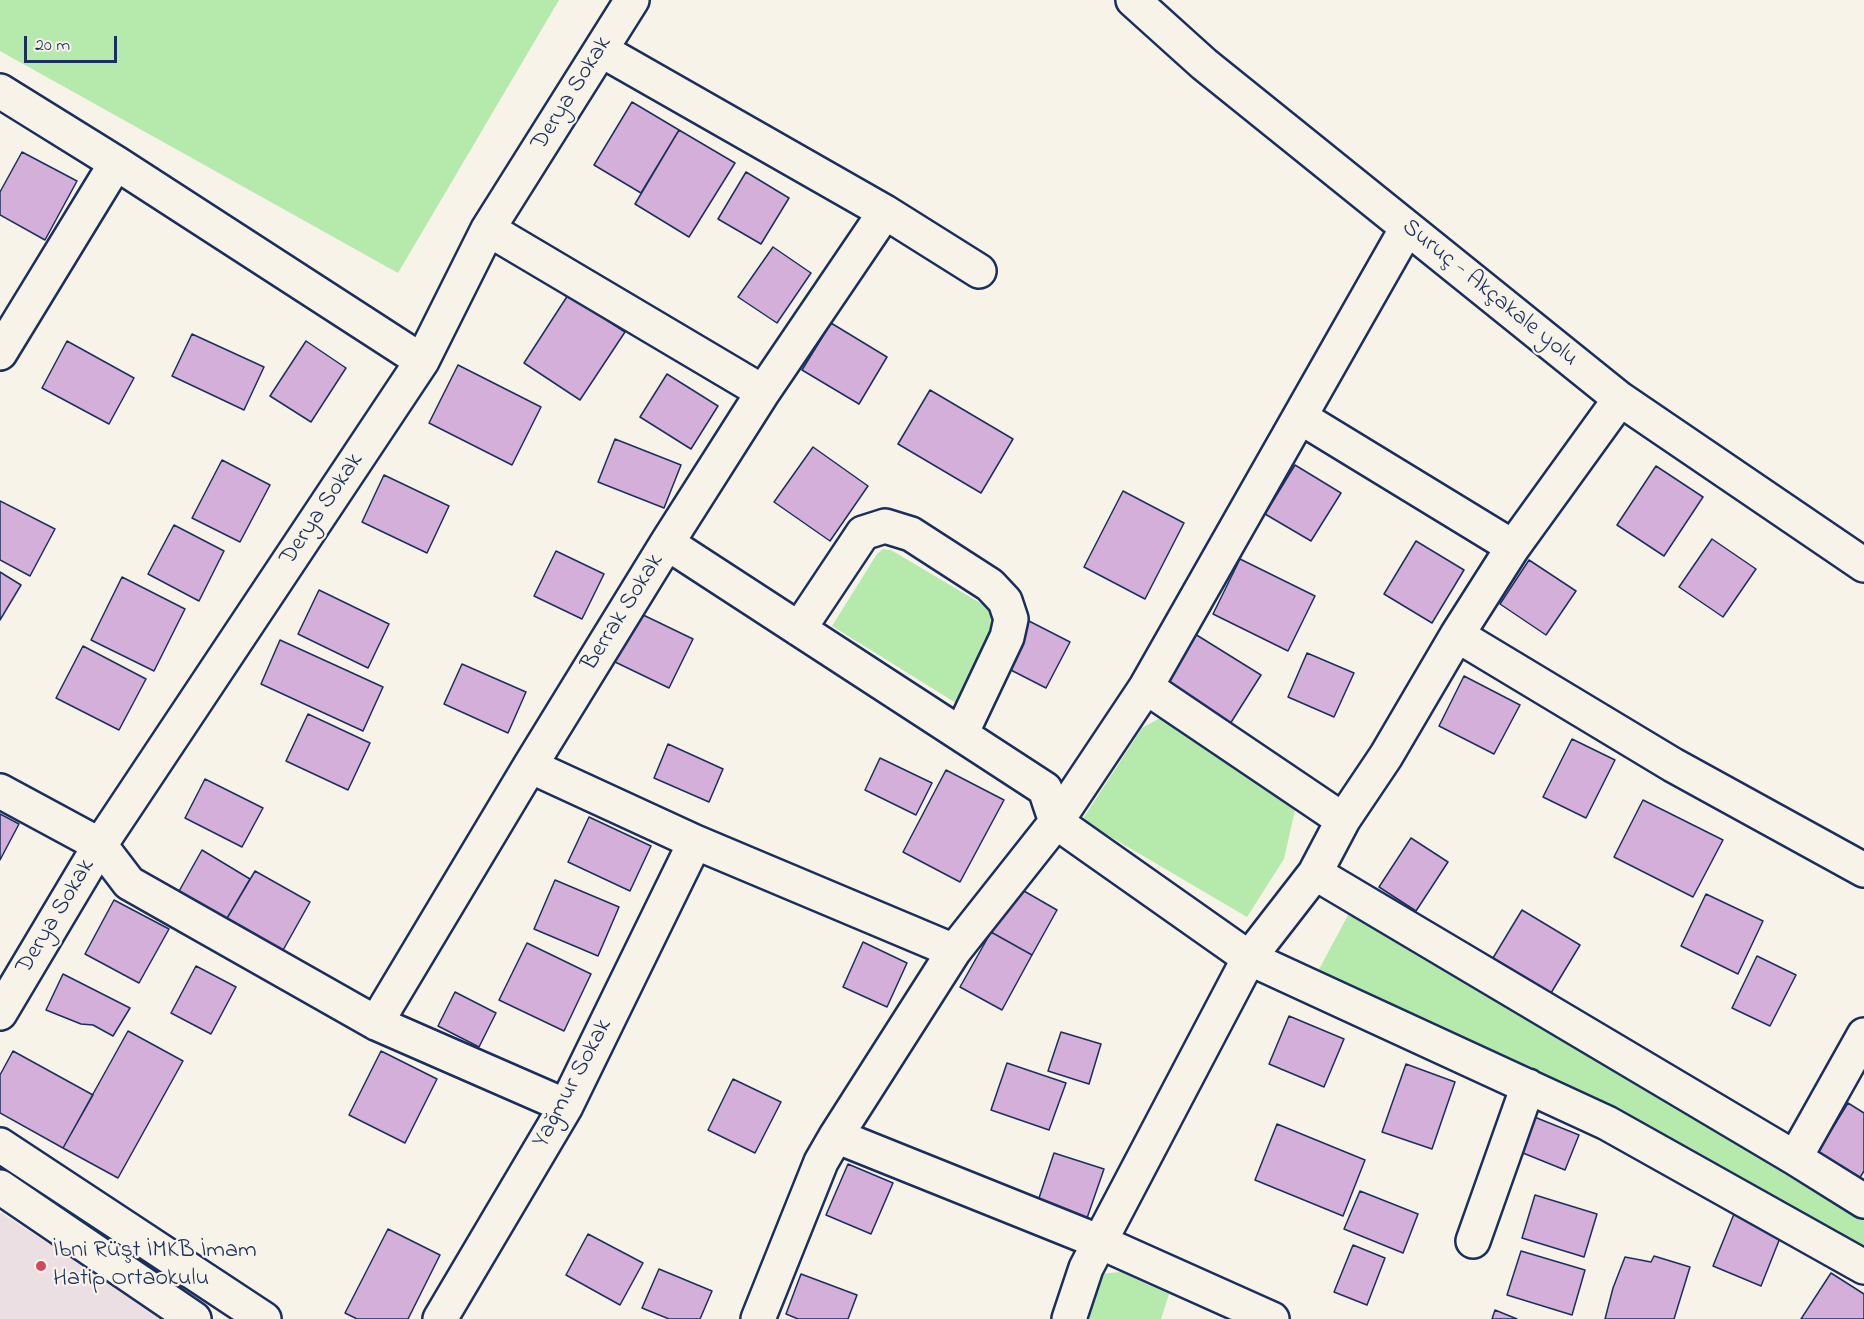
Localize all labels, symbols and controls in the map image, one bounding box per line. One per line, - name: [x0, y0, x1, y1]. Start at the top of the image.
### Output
- scale bar: [27, 24, 120, 62]
- street label: Derya Sokak: [527, 32, 619, 156]
- text: 20 m: [35, 33, 70, 59]
- street label: Suruç - Akçakale yolu: [1395, 214, 1583, 374]
- street label: Derya Sokak: [275, 448, 371, 572]
- street label: Berrak Sokak: [577, 549, 671, 677]
- street label: Derya Sokak: [11, 854, 103, 980]
- street label: Yağmur Sokak: [528, 1015, 620, 1153]
- place label: İbni Rüşt İMKB İmam Hatip Ortaokulu: [53, 1238, 257, 1294]
- marker: İbni Rüşt İMKB İmam Hatip Ortaokulu: [34, 1259, 48, 1273]

